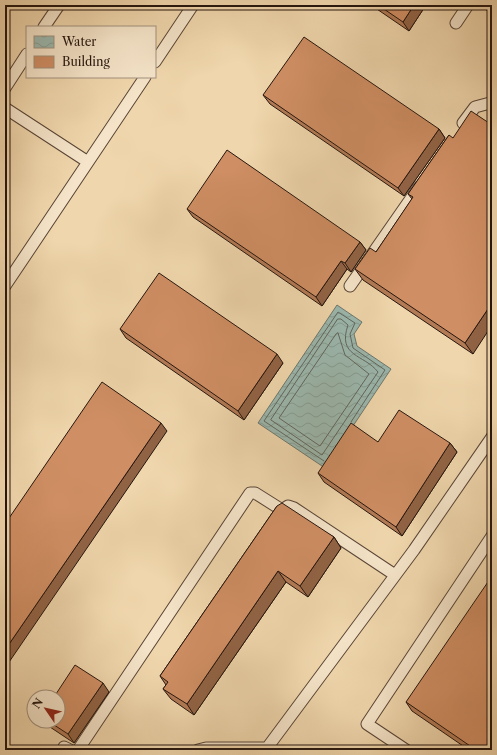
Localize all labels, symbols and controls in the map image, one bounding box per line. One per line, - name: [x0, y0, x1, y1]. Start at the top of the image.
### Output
- legend: [26, 26, 156, 78]
- text: Water: [61, 34, 96, 49]
- text: Building: [62, 54, 110, 69]
- north arrow: [26, 689, 66, 729]
- text: N: [29, 695, 46, 711]

